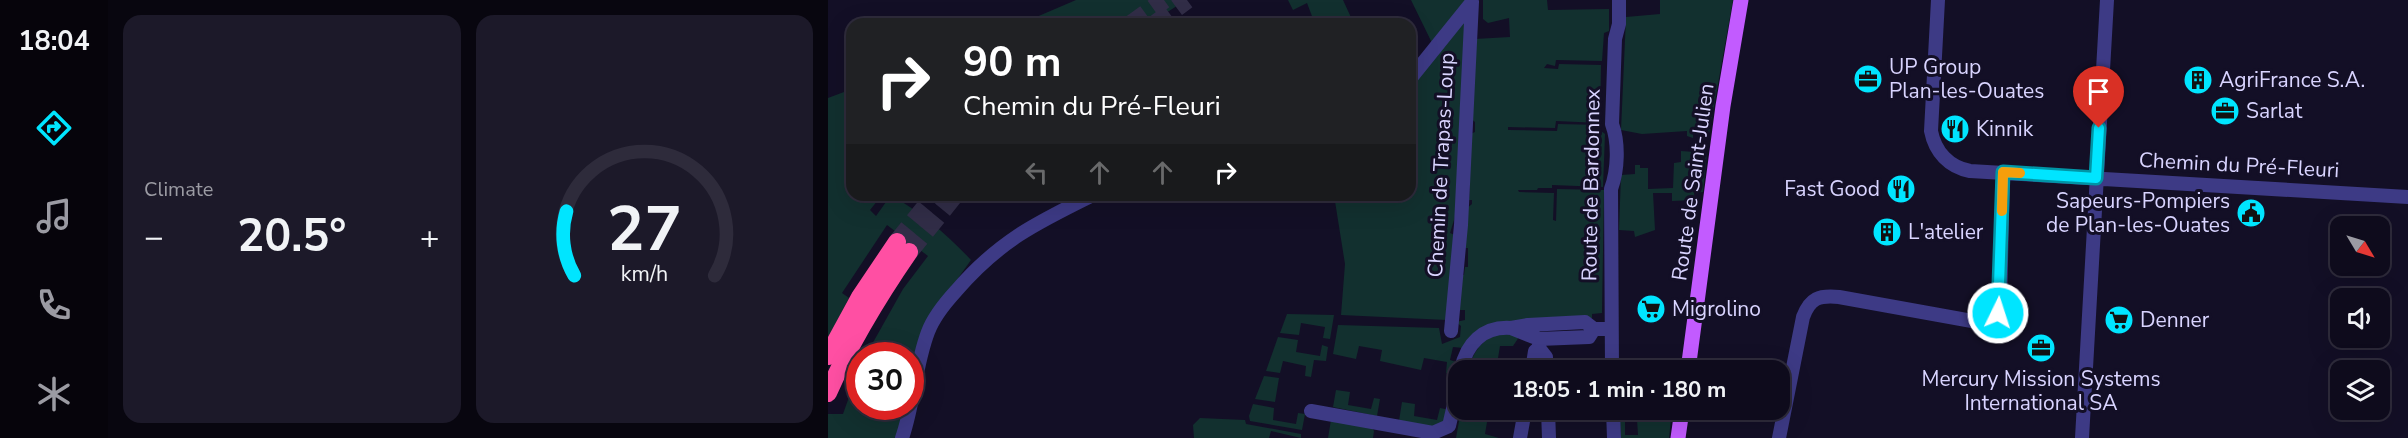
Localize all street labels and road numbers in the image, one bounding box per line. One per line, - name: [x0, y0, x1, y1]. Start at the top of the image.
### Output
- street label: Chemin de Trapas-Loup: [1421, 52, 1461, 278]
- street label: Route de Saint-Julien: [1665, 82, 1721, 282]
- street label: Route de Bardonnex: [1575, 89, 1607, 281]
- street label: Chemin du Pré-Fleuri: [2138, 146, 2340, 184]

